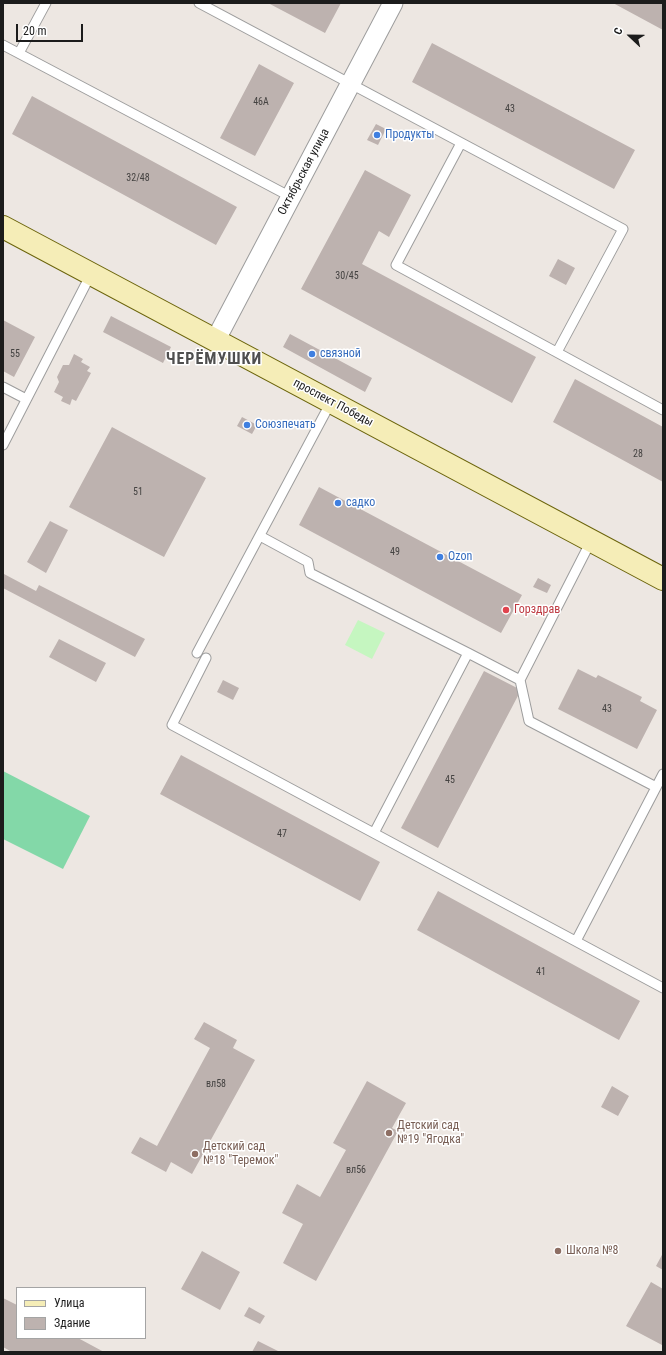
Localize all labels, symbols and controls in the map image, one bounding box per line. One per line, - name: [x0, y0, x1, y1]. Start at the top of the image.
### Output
- scale bar: [18, 16, 85, 42]
- north arrow: [610, 16, 650, 56]
- text: 20 m: [23, 24, 47, 38]
- text: С: [611, 26, 626, 37]
- house number: 46А: [253, 96, 269, 108]
- house number: 43: [505, 103, 515, 115]
- street label: Октябрьская улица: [275, 126, 333, 218]
- place label: Продукты: [385, 128, 434, 142]
- marker: Продукты: [372, 130, 382, 140]
- house number: 32/48: [126, 172, 150, 184]
- house number: 30/45: [335, 270, 359, 282]
- place label: связной: [320, 347, 361, 361]
- house number: 55: [10, 348, 20, 360]
- marker: связной: [307, 349, 317, 359]
- district label: ЧЕРЁМУШКИ: [166, 350, 262, 370]
- street label: проспект Победы: [291, 376, 375, 430]
- place label: Союзпечать: [255, 418, 316, 432]
- marker: Союзпечать: [242, 420, 252, 430]
- house number: 28: [633, 448, 643, 460]
- house number: 51: [133, 486, 143, 498]
- place label: садко: [346, 496, 375, 510]
- marker: садко: [333, 498, 343, 508]
- house number: 49: [390, 546, 400, 558]
- place label: Ozon: [448, 550, 472, 564]
- marker: Ozon: [435, 552, 445, 562]
- place label: Горздрав: [514, 603, 560, 617]
- marker: Горздрав: [501, 605, 511, 615]
- house number: 43: [602, 703, 612, 715]
- house number: 45: [445, 774, 455, 786]
- house number: 47: [277, 828, 287, 840]
- house number: 41: [536, 966, 546, 978]
- house number: вл58: [206, 1078, 226, 1090]
- place label: Детский сад №19 "Ягодка": [397, 1119, 464, 1147]
- marker: Детский сад №19 "Ягодка": [384, 1128, 394, 1138]
- place label: Детский сад №18 "Теремок": [203, 1140, 278, 1168]
- marker: Детский сад №18 "Теремок": [190, 1149, 200, 1159]
- house number: вл56: [346, 1164, 366, 1176]
- place label: Школа №8: [566, 1244, 619, 1258]
- marker: Школа №8: [553, 1246, 563, 1256]
- legend: [16, 1287, 146, 1339]
- text: Улица: [54, 1296, 84, 1310]
- text: Здание: [54, 1316, 90, 1330]

